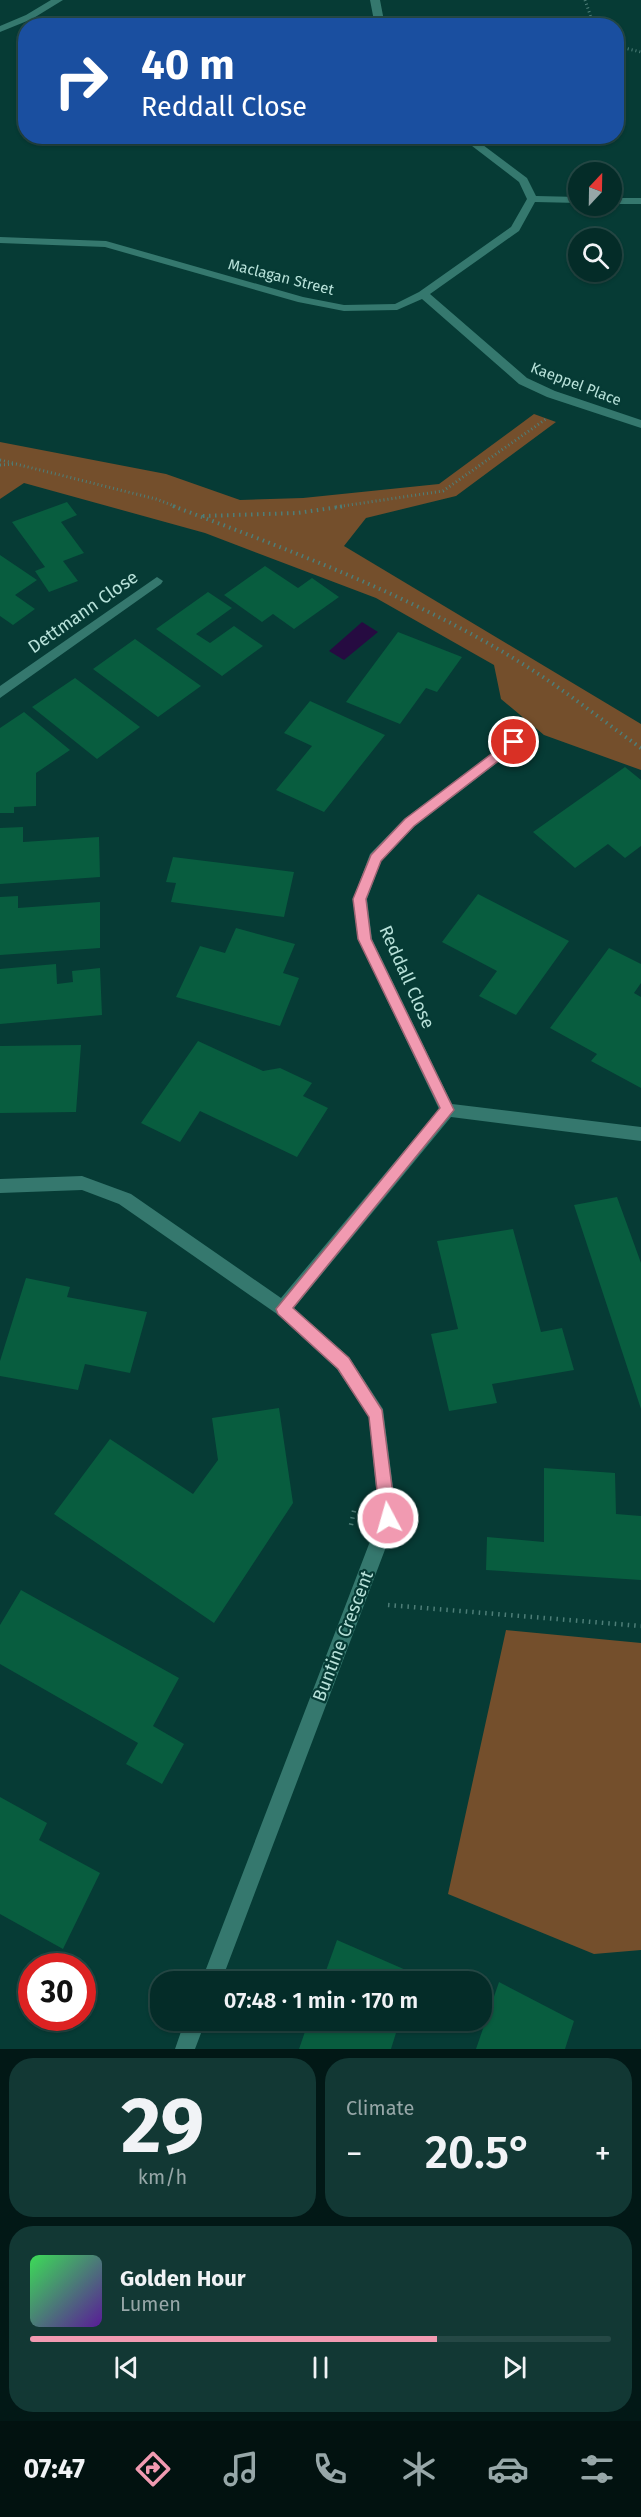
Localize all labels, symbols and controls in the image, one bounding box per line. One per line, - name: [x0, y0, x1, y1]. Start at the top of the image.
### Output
- text: 40 m: [141, 40, 235, 90]
- icon: right: [42, 42, 120, 120]
- text: Reddall Close: [141, 91, 307, 123]
- north arrow: [568, 162, 622, 216]
- map controls: [568, 162, 622, 282]
- button: search: [568, 228, 622, 282]
- street label: Maclagan Street: [226, 255, 336, 299]
- street label: Kaeppel Place: [528, 358, 624, 410]
- street label: Dettmann Close: [24, 566, 142, 658]
- pin: [488, 716, 539, 767]
- icon: arrive: [497, 725, 530, 758]
- street label: Reddall Close: [374, 922, 440, 1032]
- position arrow: [356, 1486, 420, 1550]
- street label: Buntine Crescent: [308, 1567, 378, 1704]
- speed limit sign: 30: [18, 1953, 96, 2031]
- text: 07:48 · 1 min · 170 m: [224, 1987, 418, 2014]
- text: 29: [121, 2079, 204, 2173]
- text: Climate: [346, 2096, 414, 2120]
- text: 20.5°: [425, 2126, 532, 2180]
- text: −: [346, 2134, 363, 2174]
- text: +: [595, 2134, 611, 2174]
- text: km/h: [138, 2165, 187, 2189]
- text: Golden Hour: [120, 2265, 246, 2292]
- text: Lumen: [120, 2292, 181, 2316]
- icon: previous: [110, 2351, 143, 2384]
- icon: pause: [304, 2351, 337, 2384]
- icon: next: [498, 2351, 531, 2384]
- icon: directions: [132, 2448, 174, 2490]
- icon: music: [220, 2448, 262, 2490]
- icon: phone: [309, 2448, 351, 2490]
- icon: climate: [398, 2448, 440, 2490]
- icon: car: [487, 2448, 529, 2490]
- icon: filters: [576, 2448, 618, 2490]
- text: 07:47: [23, 2453, 85, 2485]

